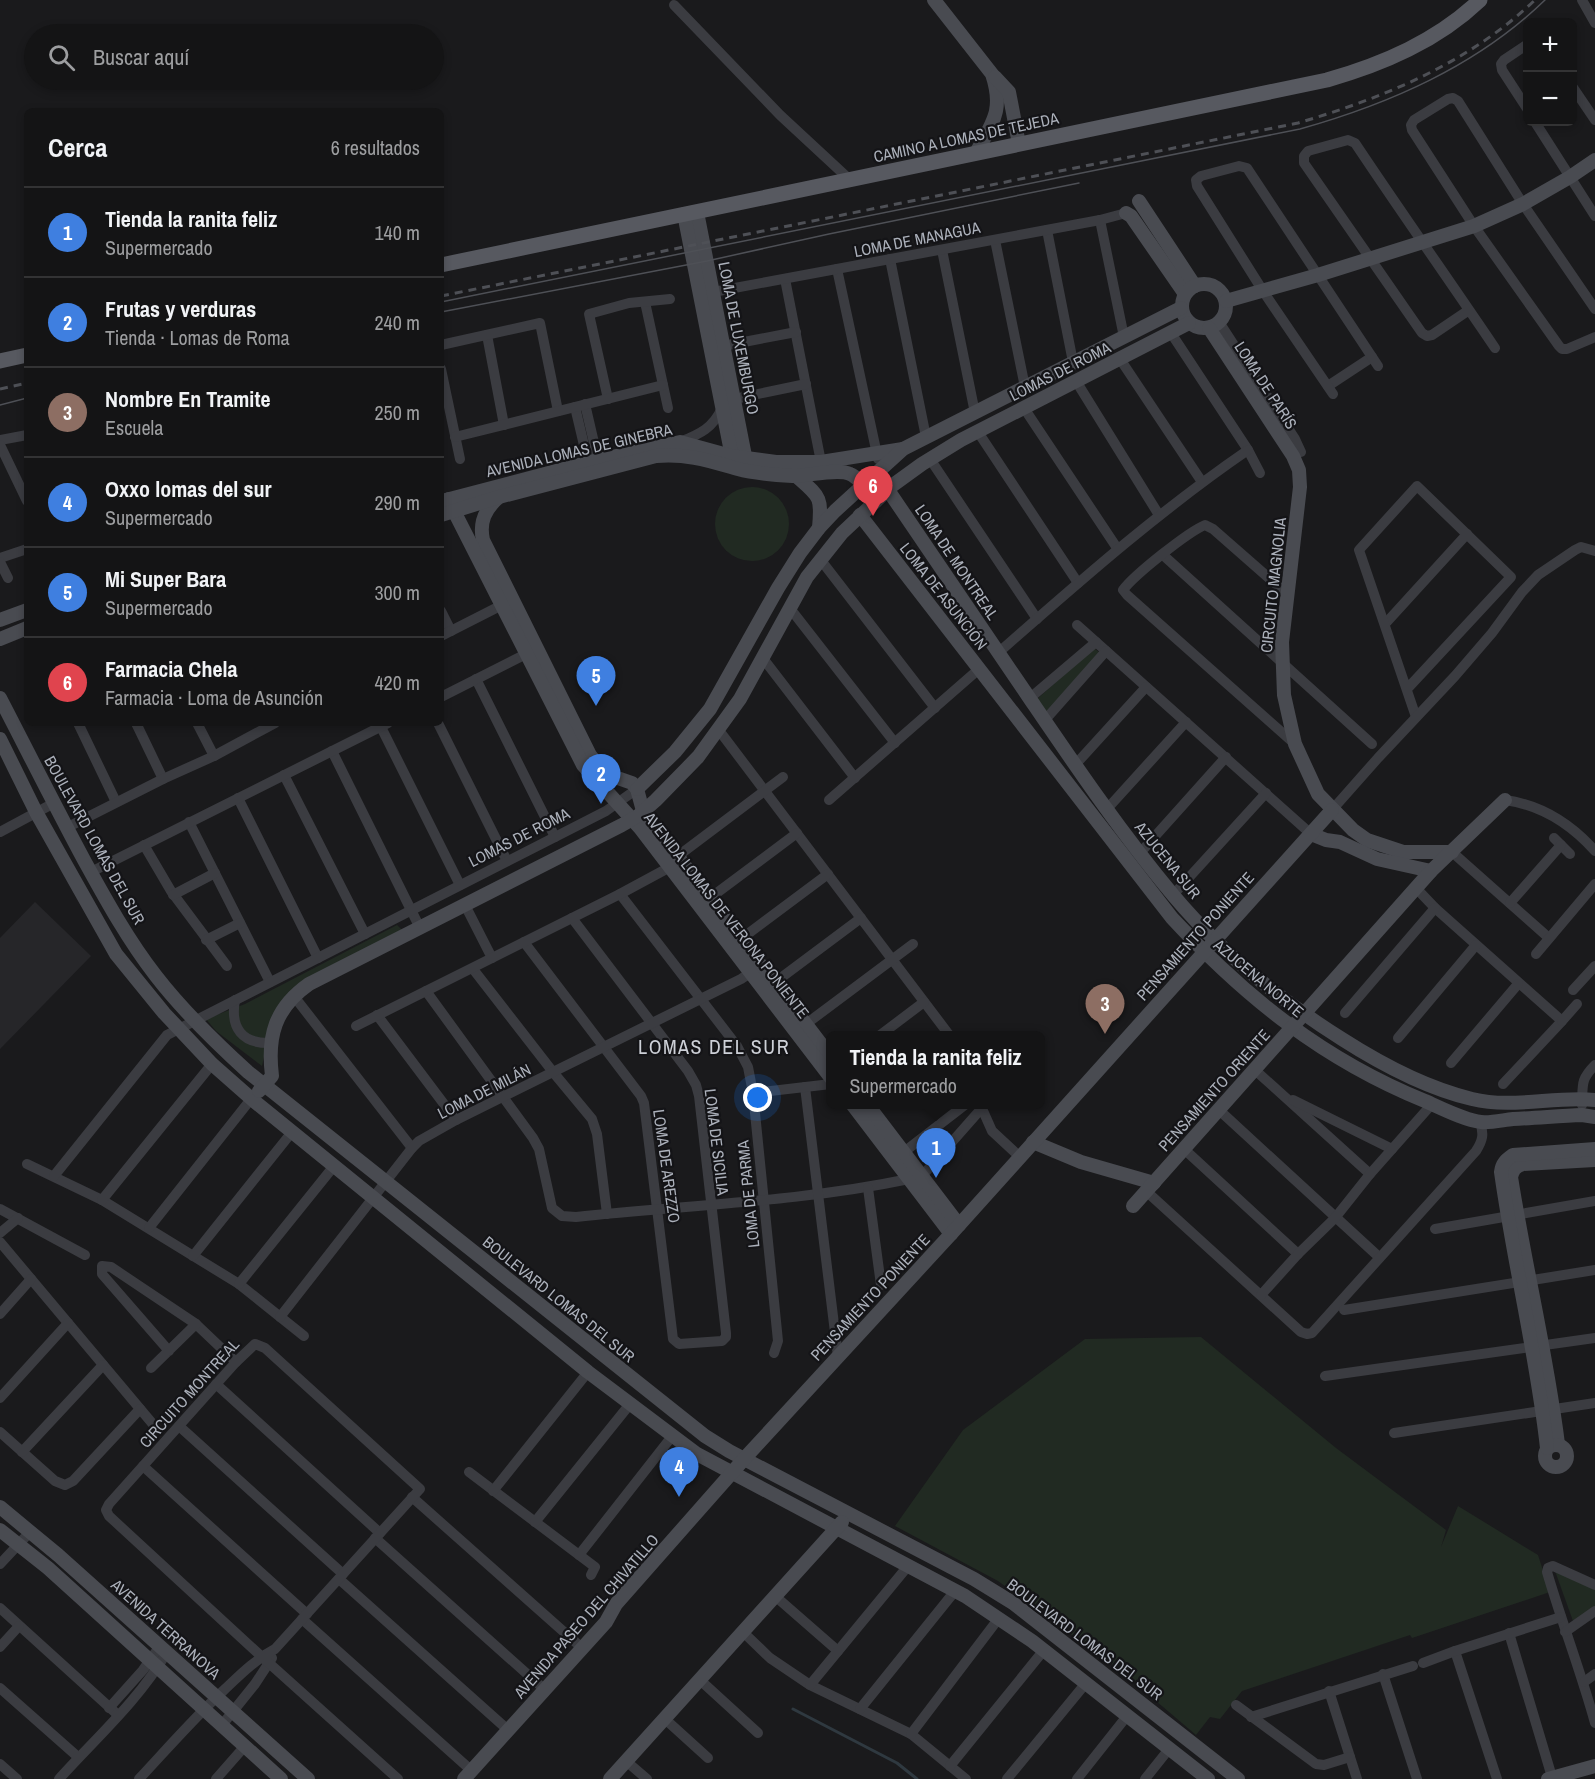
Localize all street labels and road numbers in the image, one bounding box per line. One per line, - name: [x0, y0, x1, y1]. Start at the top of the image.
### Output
- street label: CAMINO A LOMAS DE TEJEDA: [871, 107, 1061, 167]
- street label: LOMA DE MANAGUA: [852, 216, 982, 262]
- street label: LOMA DE LUXEMBURGO: [713, 260, 765, 416]
- street label: LOMAS DE ROMA: [1006, 336, 1115, 406]
- street label: LOMA DE PARÍS: [1229, 337, 1303, 433]
- street label: AVENIDA LOMAS DE GINEBRA: [483, 418, 674, 482]
- street label: LOMA DE MONTREAL: [910, 500, 1004, 625]
- street label: CIRCUITO MAGNOLIA: [1255, 516, 1291, 654]
- street label: LOMA DE ASUNCIÓN: [895, 538, 993, 654]
- street label: BOULEVARD LOMAS DEL SUR: [39, 752, 151, 929]
- street label: LOMAS DE ROMA: [465, 802, 574, 872]
- street label: AVENIDA LOMAS DE VERONA PONIENTE: [639, 806, 815, 1023]
- street label: AZUCENA SUR: [1129, 816, 1206, 904]
- street label: PENSAMIENTO PONIENTE: [1131, 867, 1259, 1005]
- street label: AZUCENA NORTE: [1209, 933, 1309, 1022]
- street label: PENSAMIENTO ORIENTE: [1153, 1024, 1275, 1156]
- street label: LOMA DE MILÁN: [434, 1058, 534, 1124]
- street label: LOMA DE SICILIA: [700, 1087, 734, 1197]
- street label: LOMA DE AREZZO: [648, 1108, 686, 1224]
- street label: LOMA DE PARMA: [731, 1139, 765, 1249]
- street label: PENSAMIENTO PONIENTE: [805, 1229, 935, 1365]
- street label: BOULEVARD LOMAS DEL SUR: [478, 1231, 640, 1368]
- street label: CIRCUITO MONTREAL: [134, 1333, 244, 1452]
- street label: AVENIDA PASEO DEL CHIVATILLO: [508, 1529, 663, 1704]
- street label: AVENIDA TERRANOVA: [106, 1573, 226, 1684]
- street label: BOULEVARD LOMAS DEL SUR: [1003, 1573, 1168, 1705]

